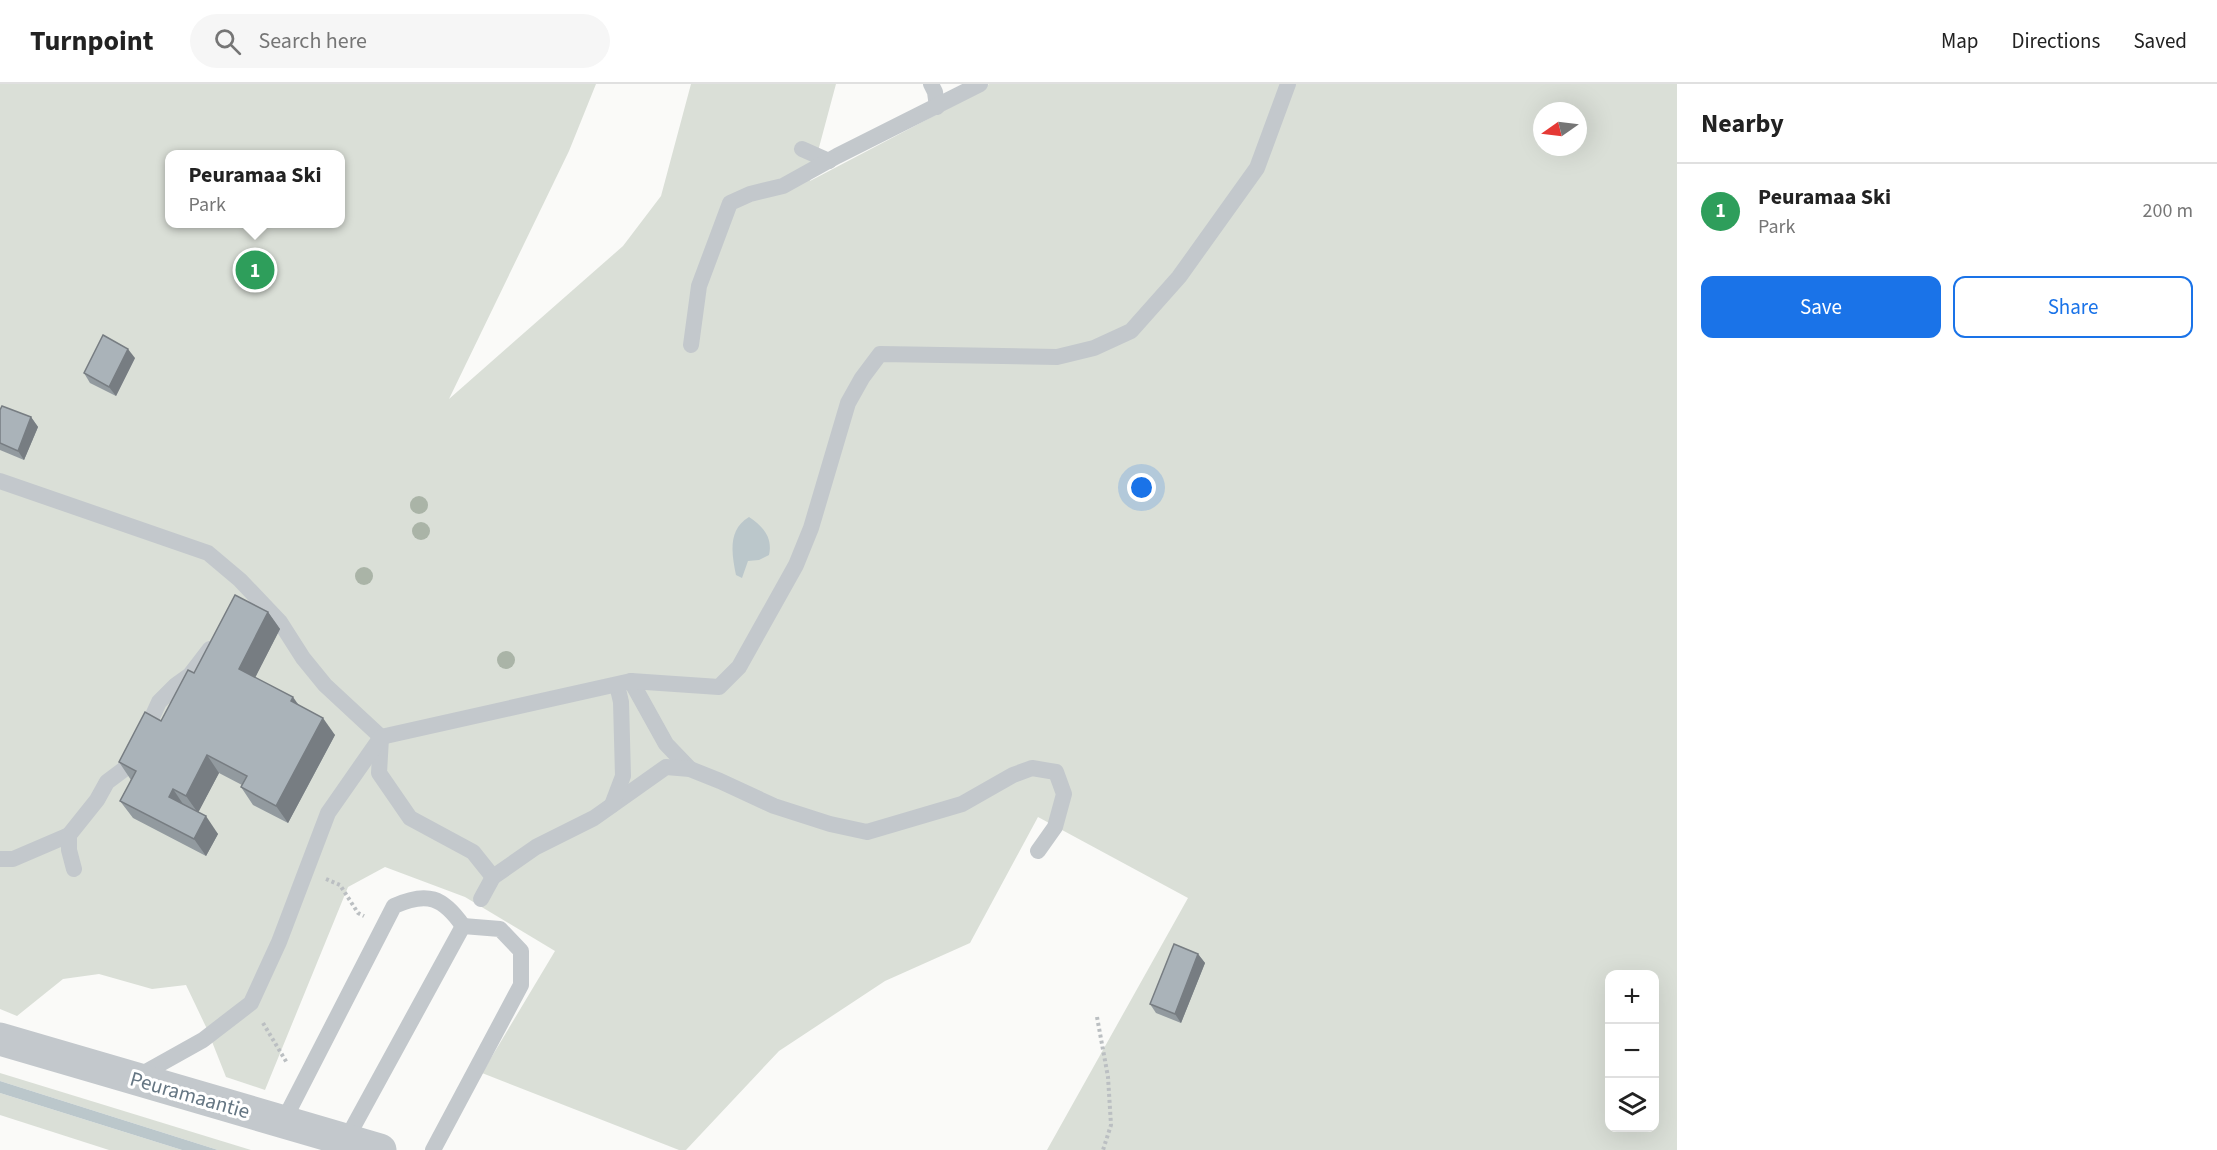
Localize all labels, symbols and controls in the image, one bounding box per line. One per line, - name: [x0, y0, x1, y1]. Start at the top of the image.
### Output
- search box: [190, 14, 610, 68]
- text: Turnpoint: [30, 21, 154, 61]
- icon: search: [211, 25, 244, 58]
- text: Search here: [259, 25, 367, 57]
- text: Map: [1941, 26, 1979, 56]
- text: Directions: [2012, 26, 2100, 56]
- text: Saved: [2133, 26, 2187, 56]
- north arrow: [1533, 102, 1587, 156]
- text: Nearby: [1701, 105, 1784, 142]
- popup: [165, 150, 345, 228]
- text: Peuramaa Ski: [188, 159, 322, 191]
- text: Peuramaa Ski: [1758, 181, 1891, 213]
- text: Park: [188, 191, 226, 219]
- text: 1: [1715, 197, 1726, 225]
- text: 200 m: [2143, 197, 2193, 225]
- text: Park: [1758, 213, 1795, 241]
- pin: 1: [236, 248, 274, 292]
- button: Save: [1701, 276, 1941, 338]
- button: Share: [1953, 276, 2193, 338]
- your location: [1127, 473, 1156, 502]
- map controls: [1605, 970, 1659, 1132]
- button: +: [1605, 970, 1659, 1024]
- button: −: [1605, 1024, 1659, 1078]
- street label: Peuramaantie: [127, 1064, 253, 1126]
- button: layers: [1605, 1078, 1659, 1132]

